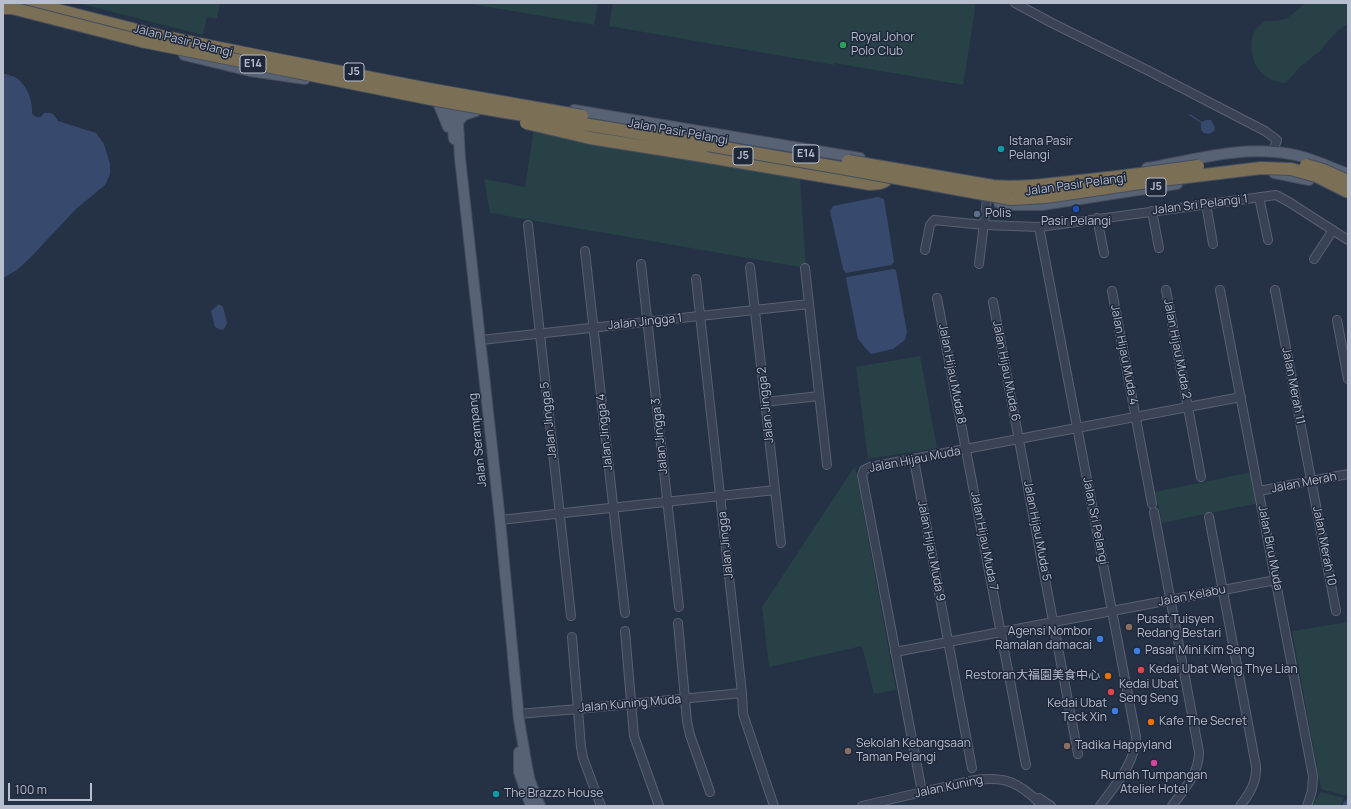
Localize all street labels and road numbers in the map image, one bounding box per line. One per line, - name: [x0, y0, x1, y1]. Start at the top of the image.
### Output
- street label: Jalan Pasir Pelangi: [132, 22, 234, 60]
- road number: E14: [240, 55, 266, 73]
- road number: J5: [344, 63, 364, 81]
- street label: Jalan Pasir Pelangi: [627, 116, 729, 148]
- road number: E14: [793, 145, 819, 163]
- road number: J5: [733, 147, 753, 165]
- street label: Jalan Pasir Pelangi: [1025, 171, 1127, 199]
- road number: J5: [1146, 178, 1166, 196]
- street label: Jalan Sri Pelangi 1: [1152, 192, 1248, 218]
- street label: Jalan Hijau Muda 2: [1160, 298, 1194, 400]
- street label: Jalan Hijau Muda 4: [1107, 304, 1141, 406]
- street label: Jalan Jingga 1: [607, 311, 683, 333]
- street label: Jalan Hijau Muda 6: [989, 319, 1023, 423]
- street label: Jalan Hijau Muda 8: [935, 323, 969, 425]
- street label: Jalan Merah 11: [1278, 346, 1308, 426]
- street label: Jalan Jingga 2: [755, 366, 777, 444]
- street label: Jalan Jingga 5: [538, 381, 560, 459]
- street label: Jalan Serampang: [466, 392, 490, 488]
- street label: Jalan Jingga 4: [594, 393, 616, 471]
- street label: Jalan Jingga 3: [649, 397, 671, 475]
- street label: Jalan Hijau Muda: [868, 444, 962, 476]
- street label: Jalan Merah: [1270, 470, 1338, 496]
- street label: Jalan Sri Pelangi: [1079, 476, 1111, 566]
- street label: Jalan Hijau Muda 5: [1020, 480, 1054, 582]
- street label: Jalan Hijau Muda 7: [967, 490, 1001, 592]
- street label: Jalan Hijau Muda 9: [914, 499, 948, 603]
- street label: Jalan Biru Muda: [1255, 504, 1285, 592]
- street label: Jalan Merah 10: [1309, 505, 1339, 587]
- street label: Jalan Jingga: [715, 511, 737, 579]
- street label: Jalan Kelabu: [1157, 582, 1227, 610]
- street label: Jalan Kuning Muda: [578, 692, 682, 716]
- street label: Jalan Kuning: [914, 773, 984, 801]

